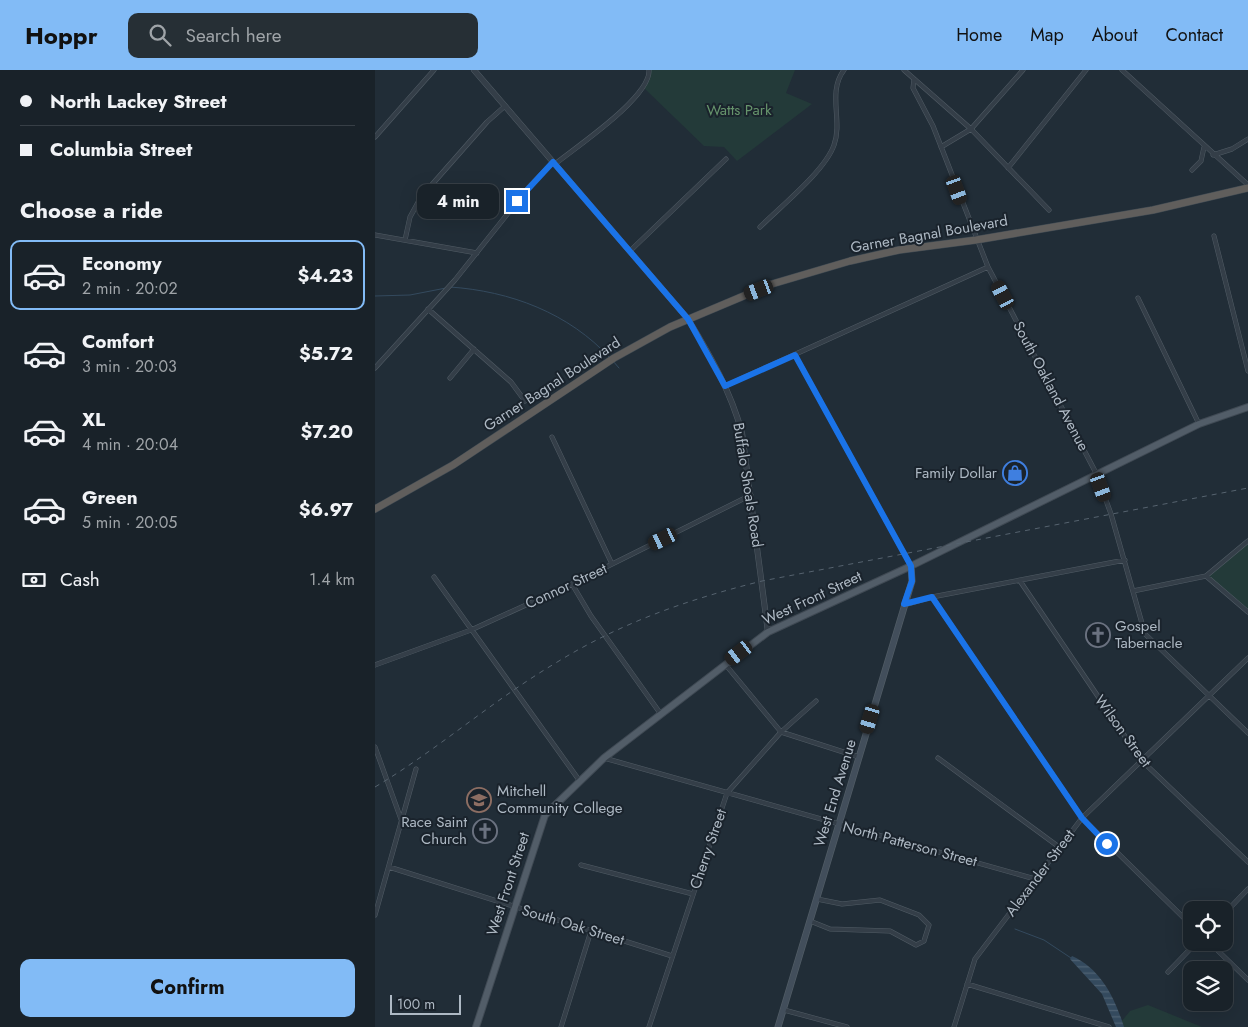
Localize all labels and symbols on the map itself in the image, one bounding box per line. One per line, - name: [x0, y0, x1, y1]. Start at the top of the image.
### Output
- park label: Watts Park: [706, 99, 772, 121]
- car: [944, 173, 969, 207]
- callout: 4 min: [417, 184, 499, 218]
- route end: [506, 190, 528, 212]
- street label: Garner Bagnal Boulevard: [849, 209, 1009, 259]
- car: [742, 278, 775, 302]
- car: [989, 278, 1016, 312]
- street label: South Oakland Avenue: [1007, 317, 1095, 455]
- street label: Garner Bagnal Boulevard: [479, 331, 625, 437]
- street label: Buffalo Shoals Road: [727, 421, 769, 549]
- shop icon: Family Dollar: [1002, 460, 1028, 486]
- place label: Family Dollar: [915, 462, 998, 484]
- car: [1088, 470, 1113, 504]
- car: [646, 526, 679, 552]
- street label: Connor Street: [522, 557, 611, 615]
- street label: West Front Street: [759, 565, 866, 631]
- place label: Gospel Tabernacle: [1115, 615, 1183, 654]
- church icon: Gospel Tabernacle: [1085, 622, 1111, 648]
- car: [722, 638, 755, 668]
- street label: Wilson Street: [1089, 690, 1157, 772]
- car: [858, 702, 881, 736]
- street label: West End Avenue: [808, 736, 862, 849]
- place label: Mitchell Community College: [497, 780, 623, 819]
- school or university icon: Mitchell Community College: [466, 787, 492, 813]
- street label: Cherry Street: [684, 806, 732, 892]
- place label: Race Saint Church: [401, 811, 467, 850]
- street label: North Patterson Street: [840, 815, 980, 873]
- church icon: Race Saint Church: [472, 818, 498, 844]
- street label: Alexander Street: [1000, 825, 1080, 921]
- street label: West Front Street: [481, 829, 535, 939]
- route start: [1096, 833, 1118, 855]
- street label: South Oak Street: [519, 899, 627, 951]
- scale bar: [390, 992, 461, 1015]

